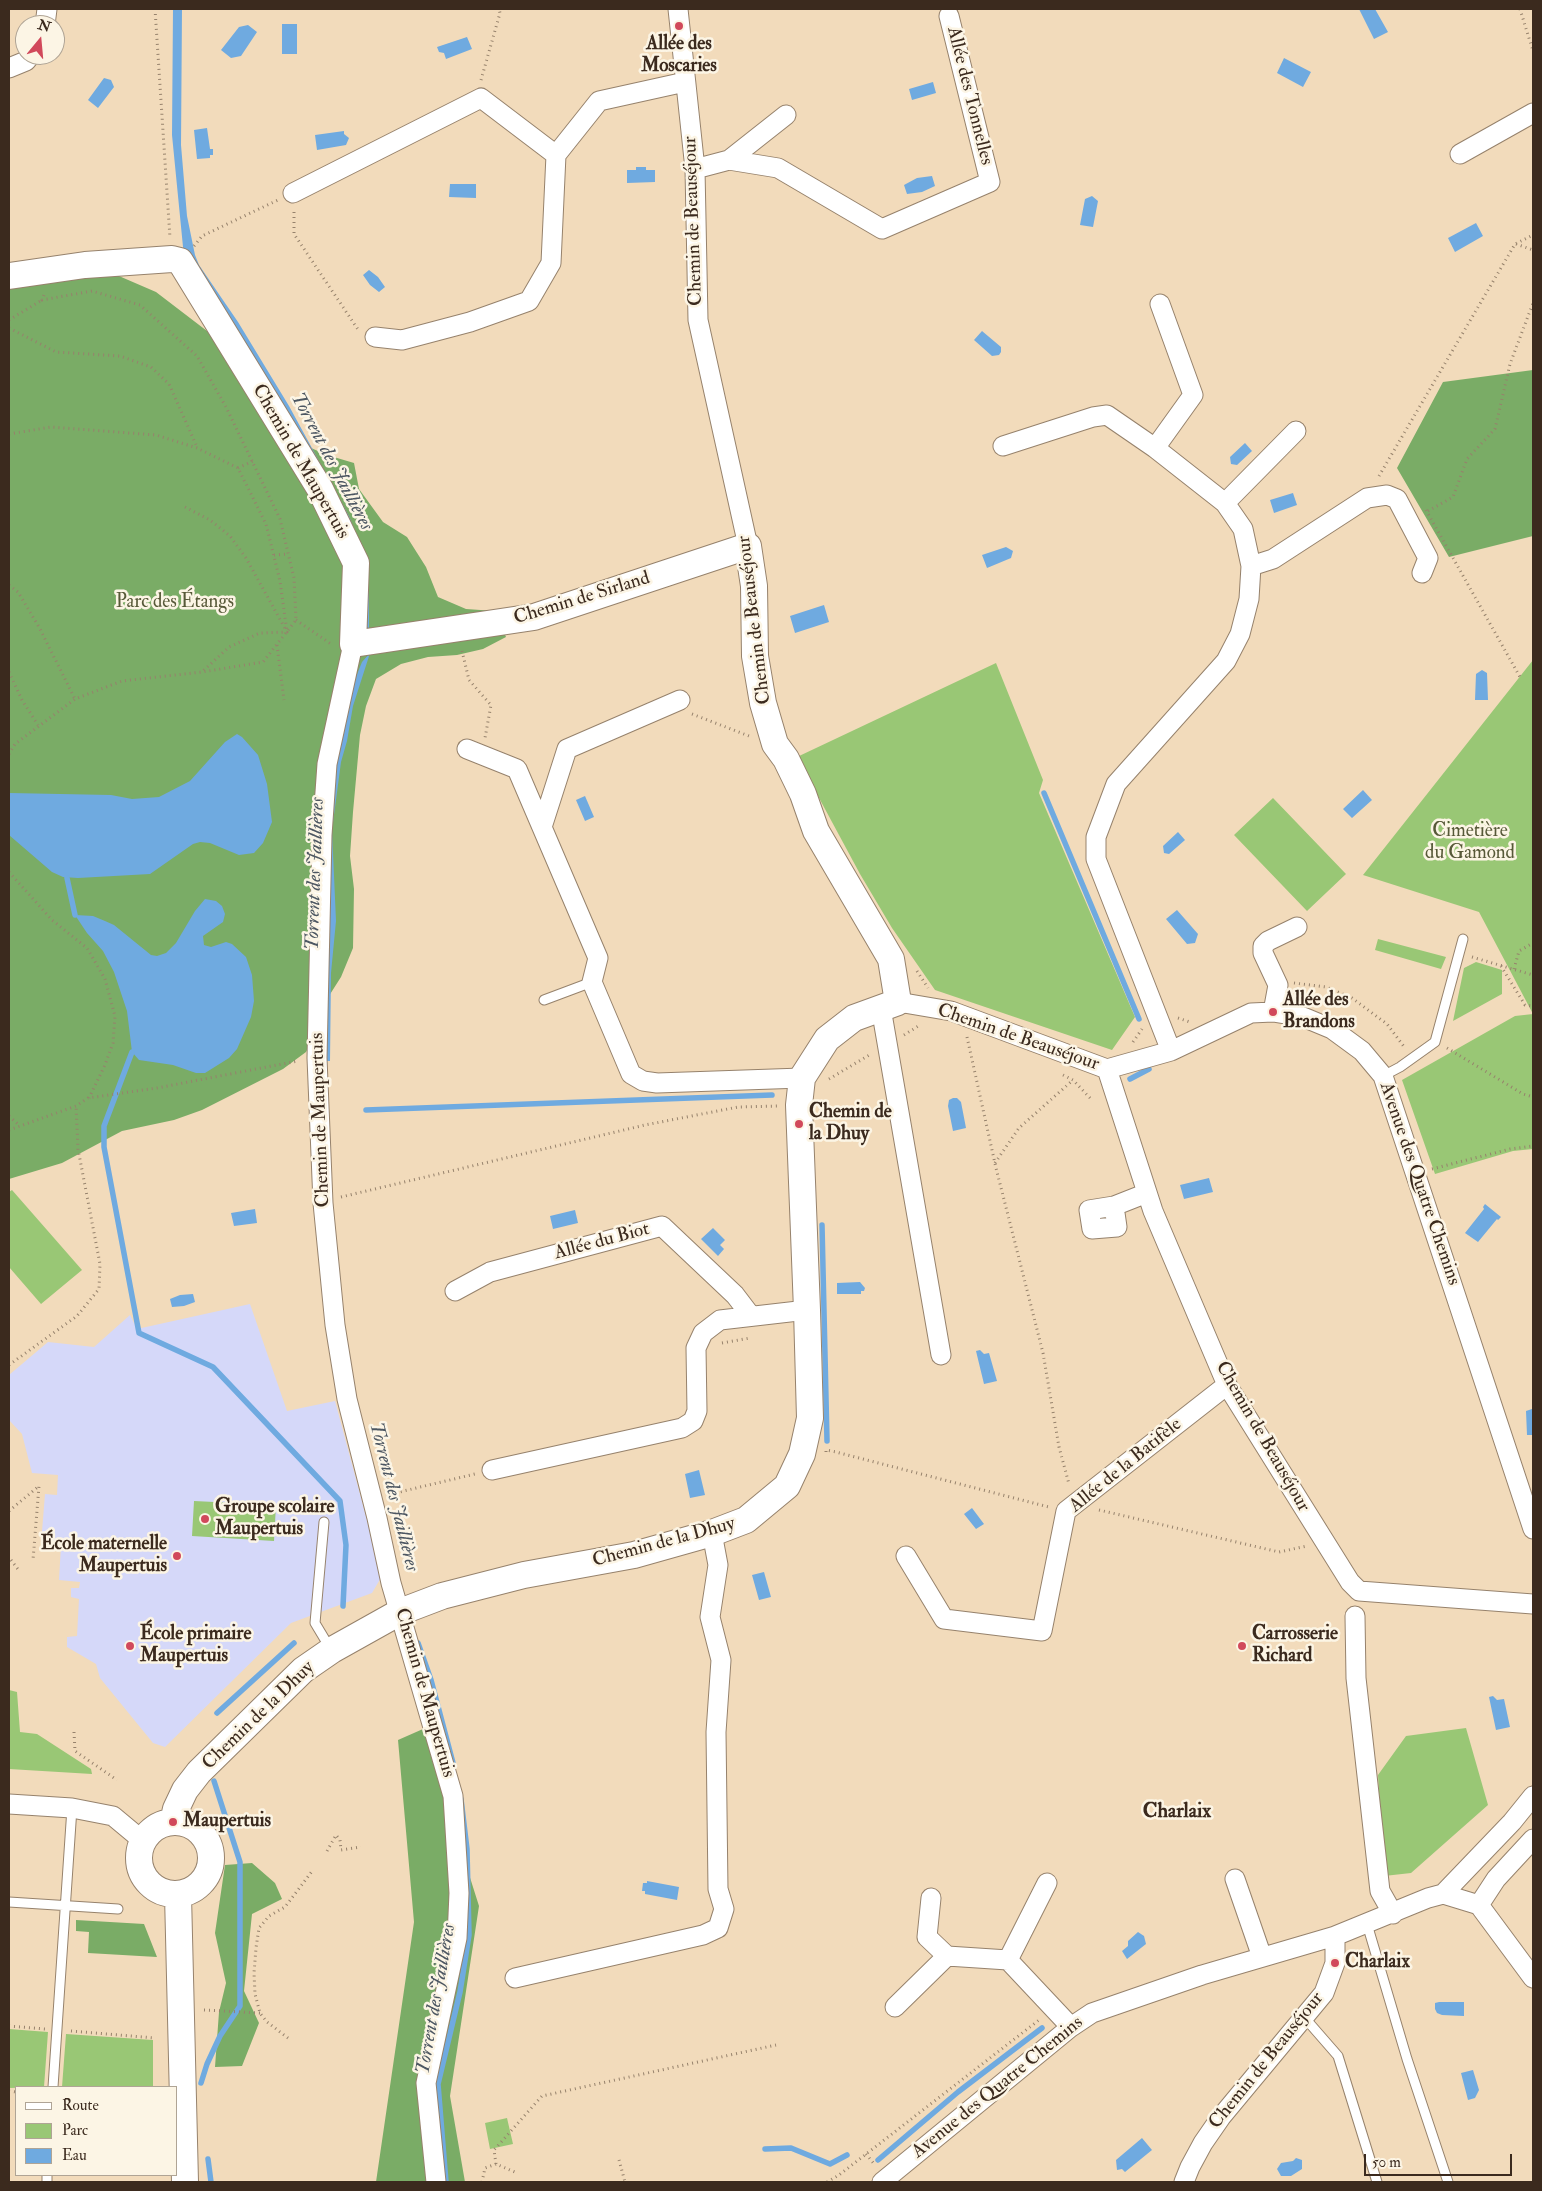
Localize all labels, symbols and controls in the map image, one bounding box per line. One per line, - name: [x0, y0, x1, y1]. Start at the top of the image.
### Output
- north arrow: [15, 15, 65, 65]
- text: N: [36, 16, 53, 36]
- marker: Allée des Moscaries: [673, 20, 685, 32]
- street label: Allée des Tonnelles: [941, 24, 997, 168]
- place label: Allée des Moscaries: [641, 34, 717, 78]
- street label: Chemin de Beauséjour: [680, 136, 708, 306]
- street label: Chemin de Maupertuis: [246, 381, 354, 543]
- water label: Torrent des Jaillières: [285, 389, 377, 535]
- street label: Chemin de Beauséjour: [733, 534, 777, 706]
- street label: Chemin de Sirland: [511, 567, 653, 631]
- park label: Parc des Étangs: [116, 592, 234, 614]
- water label: Torrent des Jaillières: [301, 797, 331, 951]
- park label: Cimetière du Gamond: [1425, 821, 1515, 865]
- place label: Allée des Brandons: [1283, 990, 1355, 1034]
- street label: Chemin de Beauséjour: [934, 1000, 1102, 1076]
- marker: Allée des Brandons: [1267, 1006, 1279, 1018]
- street label: Chemin de Maupertuis: [307, 1032, 335, 1208]
- street label: Avenue des Quatre Chemins: [1373, 1079, 1465, 1289]
- place label: Chemin de la Dhuy: [809, 1102, 892, 1146]
- marker: Chemin de la Dhuy: [793, 1118, 805, 1130]
- street label: Allée du Biot: [552, 1218, 652, 1266]
- street label: Chemin de Beauséjour: [1210, 1358, 1314, 1516]
- street label: Allée de la Batifèle: [1065, 1414, 1187, 1518]
- water label: Torrent des Jaillières: [363, 1420, 423, 1574]
- place label: Groupe scolaire Maupertuis: [215, 1497, 334, 1541]
- marker: Groupe scolaire Maupertuis: [199, 1513, 211, 1525]
- street label: Chemin de la Dhuy: [590, 1513, 738, 1573]
- place label: École maternelle Maupertuis: [41, 1534, 167, 1578]
- marker: École maternelle Maupertuis: [171, 1550, 183, 1562]
- street label: Chemin de Maupertuis: [389, 1606, 459, 1780]
- place label: École primaire Maupertuis: [140, 1624, 251, 1668]
- place label: Carrosserie Richard: [1252, 1624, 1338, 1668]
- marker: École primaire Maupertuis: [124, 1640, 136, 1652]
- marker: Carrosserie Richard: [1236, 1640, 1248, 1652]
- street label: Chemin de la Dhuy: [198, 1657, 320, 1775]
- district label: Charlaix: [1143, 1801, 1211, 1825]
- place label: Maupertuis: [183, 1811, 271, 1833]
- marker: Maupertuis: [167, 1816, 179, 1828]
- water label: Torrent des Jaillières: [412, 1922, 462, 2076]
- place label: Charlaix: [1345, 1952, 1410, 1974]
- marker: Charlaix: [1329, 1957, 1341, 1969]
- street label: Chemin de Beauséjour: [1205, 1988, 1329, 2134]
- street label: Avenue des Quatre Chemins: [908, 2012, 1088, 2164]
- legend: [15, 2086, 178, 2176]
- text: Route: [62, 2096, 99, 2115]
- text: Parc: [62, 2121, 88, 2140]
- scale bar: [1367, 2144, 1514, 2176]
- text: Eau: [62, 2146, 87, 2165]
- text: 50 m: [1372, 2153, 1401, 2172]

